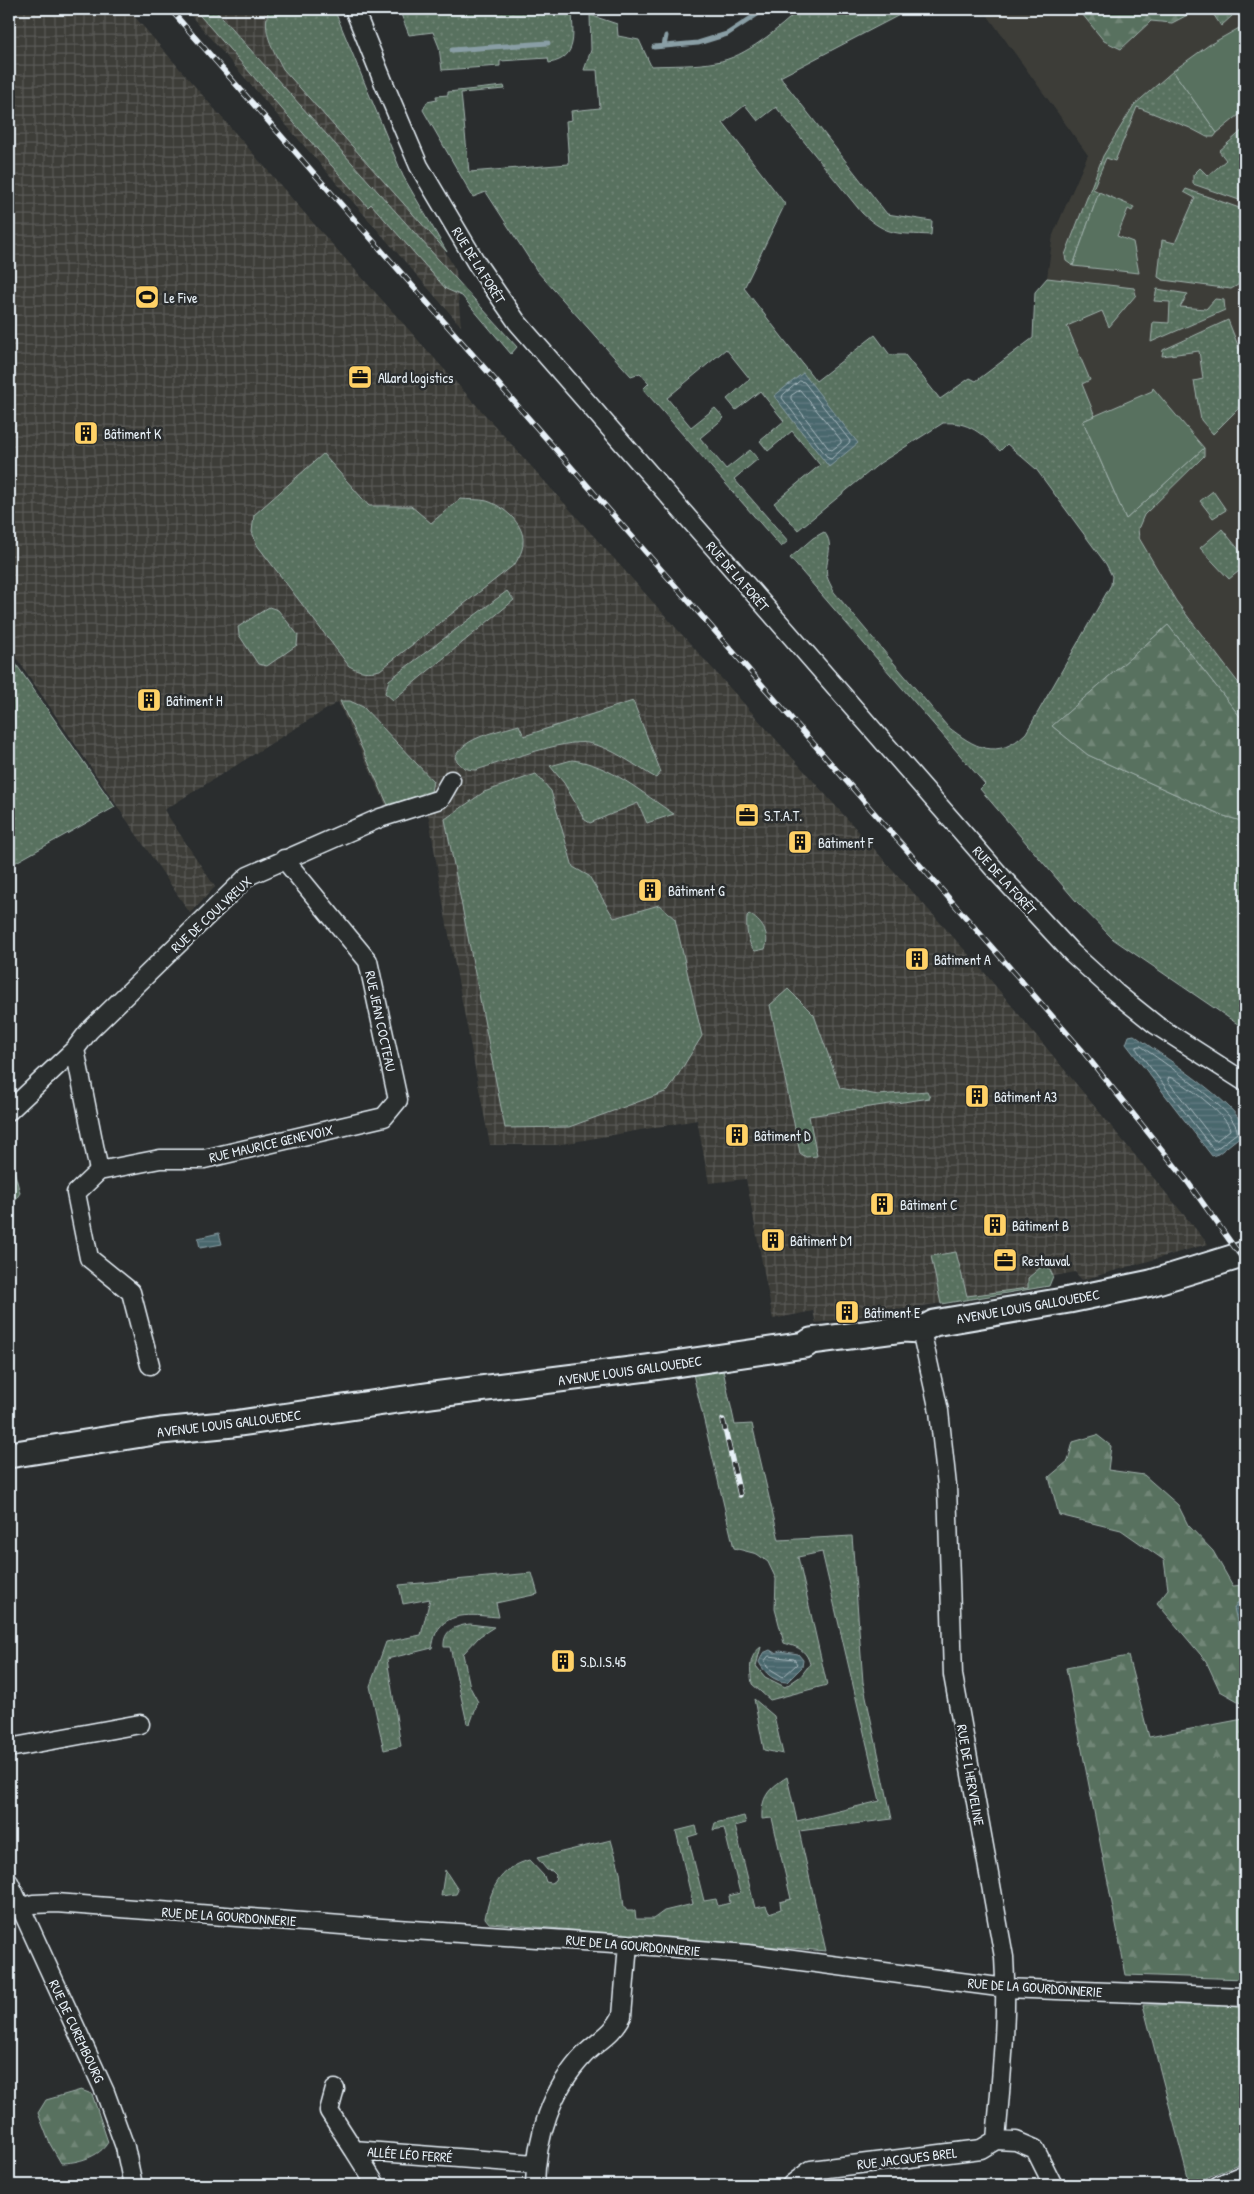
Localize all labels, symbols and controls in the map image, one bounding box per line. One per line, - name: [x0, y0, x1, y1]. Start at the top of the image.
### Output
- street label: RUE DE LA FORÊT: [448, 223, 510, 307]
- sports icon: Le Five: [134, 284, 160, 310]
- place label: Le Five: [164, 288, 198, 307]
- office icon: Allard logistics: [347, 364, 373, 390]
- place label: Allard logistics: [378, 368, 453, 388]
- building icon: Bâtiment K: [73, 420, 99, 446]
- place label: Bâtiment K: [104, 424, 162, 443]
- street label: RUE DE LA FORÊT: [702, 537, 774, 615]
- building icon: Bâtiment H: [136, 687, 162, 713]
- place label: Bâtiment H: [166, 691, 223, 710]
- office icon: S.T.A.T.: [734, 802, 760, 828]
- place label: S.T.A.T.: [764, 806, 802, 825]
- building icon: Bâtiment F: [787, 829, 813, 855]
- place label: Bâtiment F: [818, 833, 874, 852]
- street label: RUE DE LA FORÊT: [969, 841, 1041, 919]
- street label: RUE DE COULVREUX: [166, 871, 256, 957]
- building icon: Bâtiment G: [637, 877, 663, 903]
- place label: Bâtiment G: [668, 881, 725, 900]
- building icon: Bâtiment A: [904, 946, 930, 972]
- place label: Bâtiment A: [934, 950, 991, 969]
- street label: RUE JEAN COCTEAU: [361, 969, 401, 1074]
- building icon: Bâtiment A3: [964, 1083, 990, 1109]
- place label: Bâtiment A3: [994, 1087, 1057, 1106]
- street label: RUE MAURICE GENEVOIX: [207, 1119, 336, 1167]
- building icon: Bâtiment D: [724, 1122, 750, 1148]
- place label: Bâtiment D: [754, 1126, 811, 1145]
- building icon: Bâtiment C: [869, 1191, 895, 1217]
- place label: Bâtiment C: [900, 1195, 958, 1214]
- building icon: Bâtiment B: [982, 1212, 1008, 1238]
- place label: Bâtiment B: [1012, 1216, 1069, 1235]
- building icon: Bâtiment D1: [760, 1227, 786, 1253]
- place label: Bâtiment D1: [790, 1231, 852, 1250]
- office icon: Restauval: [992, 1247, 1018, 1273]
- place label: Restauval: [1022, 1251, 1070, 1270]
- street label: AVENUE LOUIS GALLOUEDEC: [955, 1284, 1101, 1328]
- building icon: Bâtiment E: [834, 1299, 860, 1325]
- place label: Bâtiment E: [864, 1303, 920, 1322]
- street label: AVENUE LOUIS GALLOUEDEC: [557, 1350, 704, 1390]
- street label: AVENUE LOUIS GALLOUEDEC: [156, 1405, 303, 1441]
- building icon: S.D.I.S.45: [550, 1648, 576, 1674]
- place label: S.D.I.S.45: [580, 1652, 626, 1671]
- street label: RUE DE L'HERVELINE: [953, 1723, 989, 1827]
- street label: RUE DE LA GOURDONNERIE: [161, 1902, 297, 1930]
- street label: RUE DE LA GOURDONNERIE: [565, 1930, 701, 1960]
- street label: RUE DE LA GOURDONNERIE: [967, 1973, 1103, 2001]
- street label: RUE DE CUREMBOURG: [45, 1976, 109, 2086]
- street label: ALLÉE LÉO FERRÉ: [367, 2142, 453, 2166]
- street label: RUE JACQUES BREL: [856, 2142, 958, 2174]

